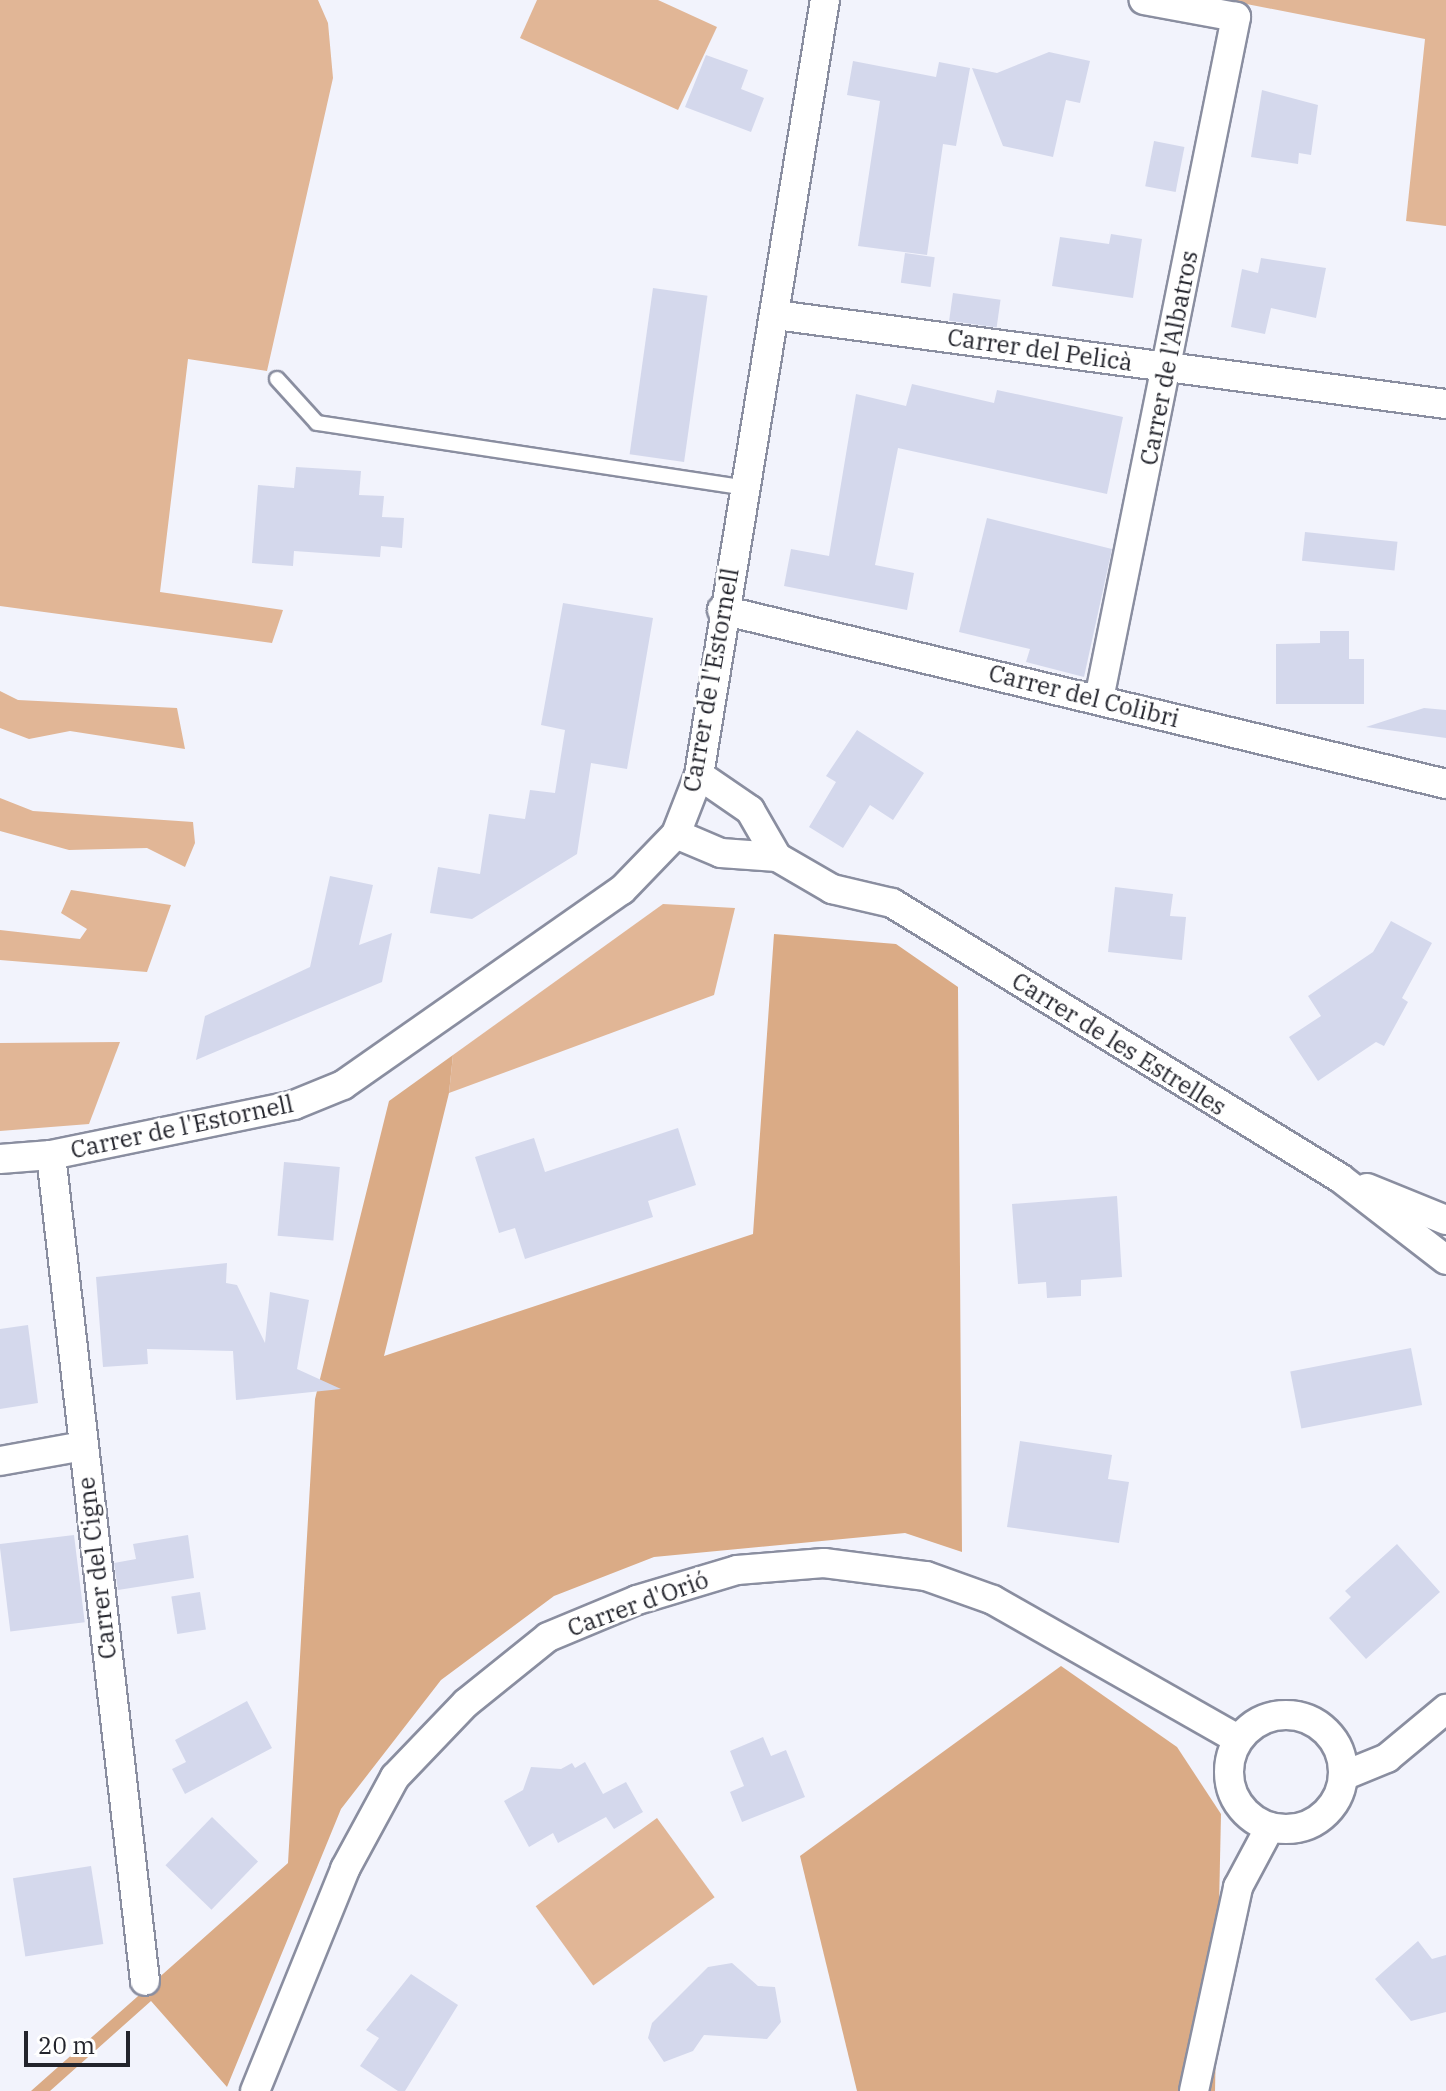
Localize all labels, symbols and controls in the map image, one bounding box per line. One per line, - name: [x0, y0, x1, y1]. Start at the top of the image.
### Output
- street label: Carrer de l'Albatros: [1134, 248, 1204, 468]
- street label: Carrer del Pelicà: [946, 323, 1134, 377]
- street label: Carrer de l'Estornell: [677, 566, 745, 794]
- street label: Carrer del Colibri: [986, 658, 1182, 734]
- street label: Carrer de les Estrelles: [1007, 966, 1231, 1122]
- street label: Carrer de l'Estornell: [68, 1089, 296, 1165]
- street label: Carrer del Cigne: [72, 1475, 122, 1661]
- street label: Carrer d'Orió: [564, 1565, 712, 1643]
- scale bar: [28, 2015, 134, 2065]
- text: 20 m: [38, 2029, 95, 2061]

